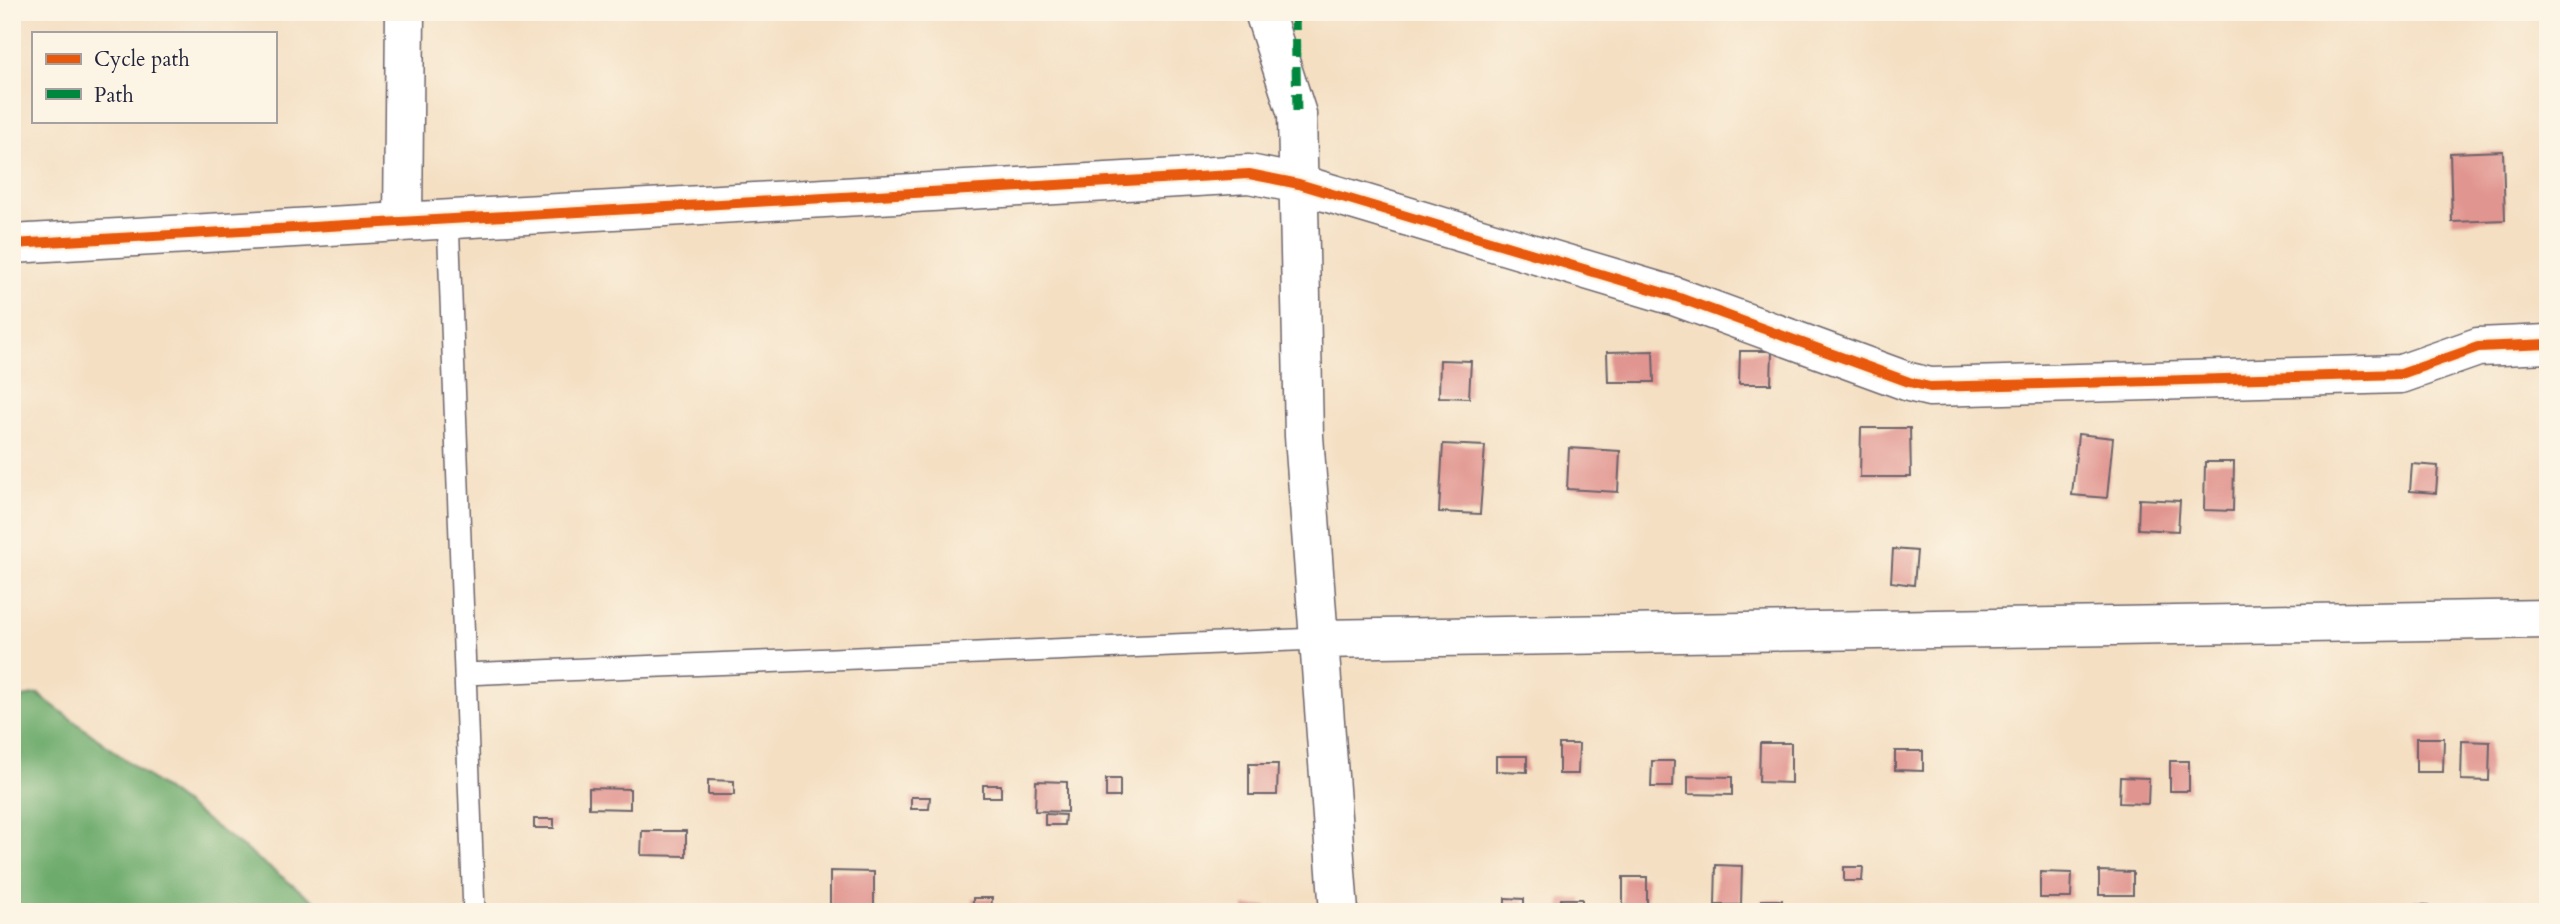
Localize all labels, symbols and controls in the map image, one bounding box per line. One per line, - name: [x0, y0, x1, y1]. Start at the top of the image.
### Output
- legend: [32, 32, 276, 122]
- text: Cycle path: [94, 45, 190, 74]
- text: Path: [94, 81, 134, 110]

